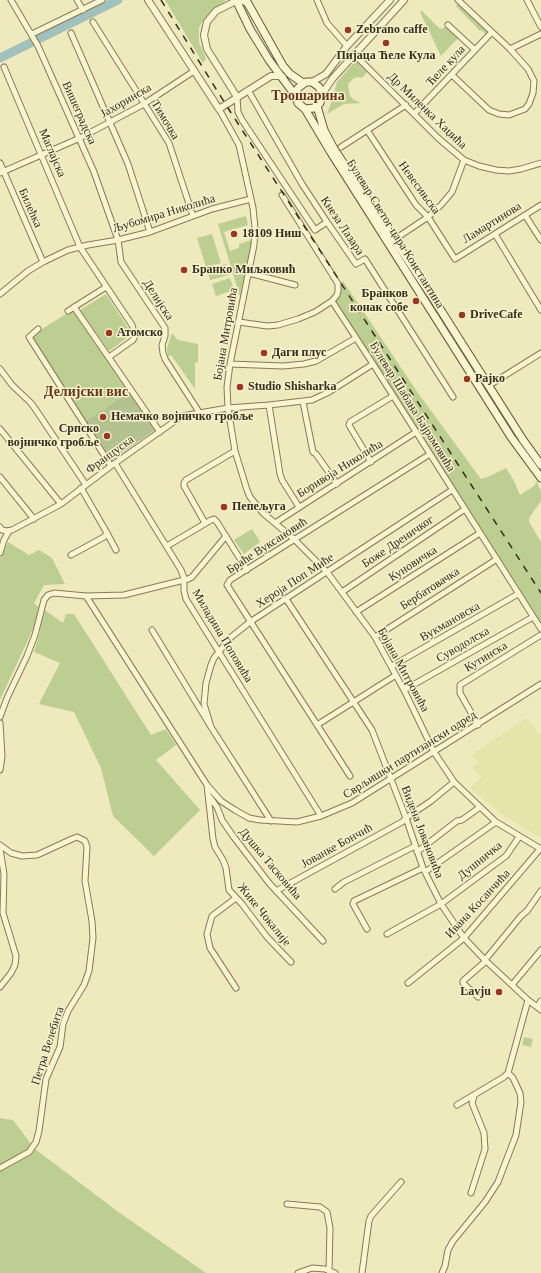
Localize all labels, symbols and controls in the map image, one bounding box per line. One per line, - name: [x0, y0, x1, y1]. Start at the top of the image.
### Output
- place label: Zebrano caffe: [356, 23, 428, 37]
- marker: Zebrano caffe: [343, 25, 353, 35]
- marker: Пијаца Ћеле Кула: [381, 38, 391, 48]
- street label: Ћеле кула: [423, 42, 469, 90]
- place label: Пијаца Ћеле Кула: [337, 49, 435, 63]
- street label: Др Миленка Хаџића: [385, 70, 469, 152]
- street label: Вишеградска: [59, 79, 99, 147]
- street label: Јахоринска: [98, 81, 154, 121]
- district label: Трошарина: [271, 88, 345, 104]
- street label: Тимочка: [148, 98, 182, 142]
- street label: Маглајска: [35, 127, 69, 179]
- street label: Булевар Светог цара Константина: [343, 157, 447, 311]
- street label: Невесињска: [395, 159, 443, 217]
- street label: Билећка: [15, 186, 45, 230]
- street label: Љубомира Николића: [111, 192, 217, 236]
- street label: Кнеза Лазара: [317, 194, 367, 258]
- street label: Ламартинова: [460, 199, 524, 247]
- place label: 18109 Ниш: [242, 227, 301, 241]
- marker: 18109 Ниш: [229, 229, 239, 239]
- place label: Бранко Миљковић: [192, 263, 295, 277]
- marker: Бранко Миљковић: [179, 265, 189, 275]
- street label: Делијска: [140, 277, 176, 323]
- street label: Бојана Митровића: [211, 286, 241, 382]
- place label: Бранков конак собе: [350, 287, 408, 315]
- marker: Бранков конак собе: [411, 296, 421, 306]
- place label: DriveCafe: [470, 308, 523, 322]
- marker: DriveCafe: [457, 310, 467, 320]
- place label: Атомско: [117, 326, 163, 340]
- marker: Атомско: [104, 328, 114, 338]
- street label: Булевар Шабана Бајрамовића: [366, 339, 458, 475]
- place label: Даги плус: [272, 346, 326, 360]
- marker: Даги плус: [259, 348, 269, 358]
- place label: Рајко: [475, 372, 505, 386]
- marker: Рајко: [462, 374, 472, 384]
- place label: Studio Shisharka: [248, 380, 336, 394]
- marker: Studio Shisharka: [235, 382, 245, 392]
- district label: Делијски вис: [44, 384, 128, 400]
- place label: Немачко војничко гробље: [111, 410, 253, 424]
- marker: Немачко војничко гробље: [98, 412, 108, 422]
- place label: Српско војничко гробље: [7, 422, 99, 450]
- marker: Српско војничко гробље: [102, 431, 112, 441]
- street label: Француска: [83, 433, 137, 477]
- street label: Боривоја Николића: [294, 437, 386, 501]
- place label: Пепељуга: [232, 500, 286, 514]
- marker: Пепељуга: [219, 502, 229, 512]
- street label: Боже Дреничког: [359, 513, 437, 571]
- street label: Браће Вуксановић: [224, 515, 310, 577]
- street label: Куновичка: [386, 543, 440, 585]
- street label: Хероја Поп Миће: [253, 550, 337, 612]
- street label: Бербатовачка: [398, 565, 462, 613]
- street label: Миладина Поповића: [188, 587, 256, 685]
- street label: Вукмановска: [417, 599, 483, 645]
- street label: Суводолска: [434, 624, 492, 666]
- street label: Бојана Митровића: [374, 625, 432, 715]
- street label: Кутинска: [462, 639, 510, 675]
- street label: Сврљишки партизански одред: [341, 708, 479, 802]
- street label: Видена Јовановића: [398, 784, 446, 880]
- street label: Јованке Бончић: [299, 820, 375, 872]
- street label: Душка Тасковића: [236, 825, 304, 903]
- street label: Душничка: [455, 839, 505, 883]
- street label: Ивана Косанчића: [442, 867, 514, 941]
- street label: Жике Чокалије: [234, 881, 294, 949]
- place label: Lavju: [460, 985, 491, 999]
- marker: Lavju: [494, 987, 504, 997]
- street label: Петра Велебита: [29, 1005, 67, 1087]

